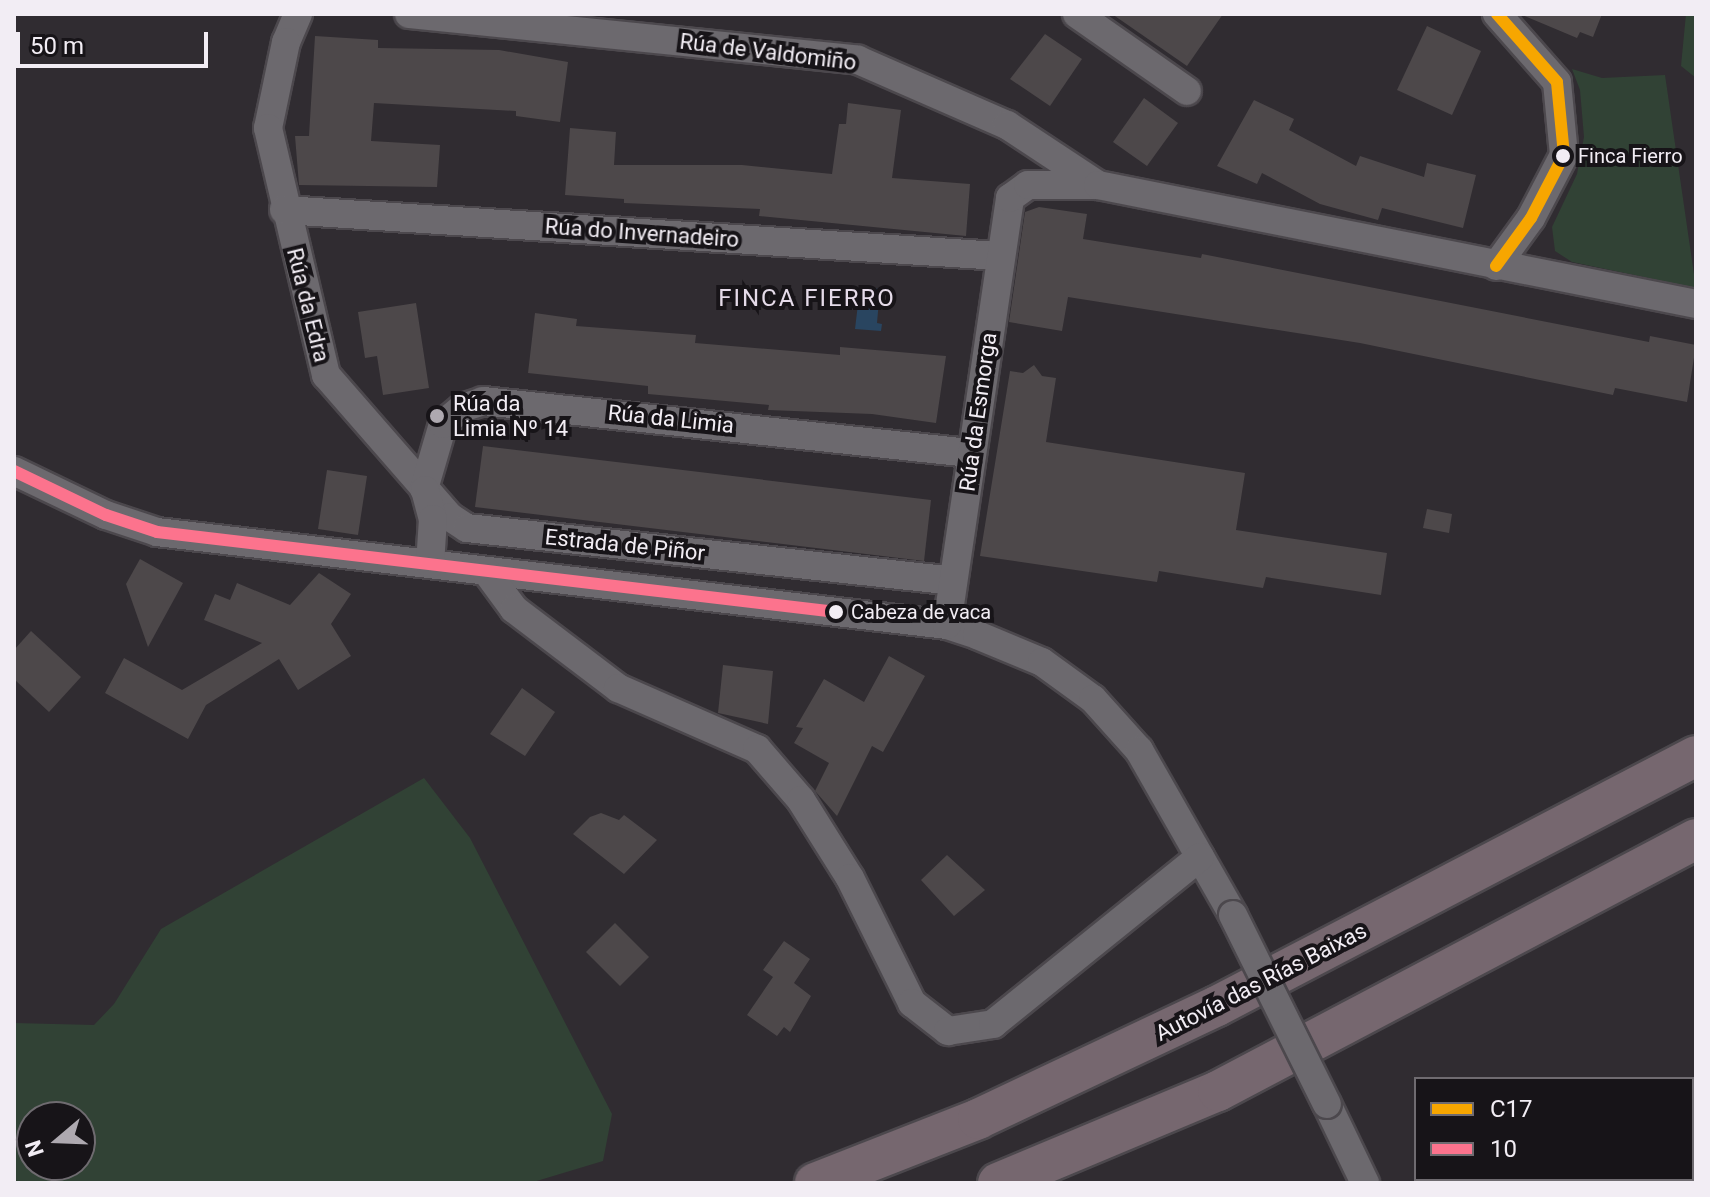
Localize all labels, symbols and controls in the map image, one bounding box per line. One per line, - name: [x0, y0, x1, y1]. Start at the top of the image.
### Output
- scale bar: [20, 16, 212, 66]
- street label: Rúa de Valdomiño: [678, 28, 858, 76]
- text: 50 m: [30, 32, 84, 60]
- place label: Finca Fierro: [1578, 144, 1683, 168]
- marker: Finca Fierro: [1555, 148, 1571, 164]
- street label: Rúa do Invernadeiro: [544, 213, 740, 253]
- street label: Rúa da Edra: [281, 245, 335, 365]
- district label: FINCA FIERRO: [718, 285, 896, 313]
- street label: Rúa da Esmorga: [954, 331, 1002, 493]
- place label: Rúa da Limia Nº 14: [453, 390, 568, 442]
- street label: Rúa da Limia: [607, 399, 735, 439]
- marker: Rúa da Limia Nº 14: [428, 407, 446, 425]
- street label: Estrada de Piñor: [544, 523, 706, 567]
- place label: Cabeza de vaca: [851, 600, 991, 624]
- marker: Cabeza de vaca: [828, 604, 844, 620]
- street label: Autovía das Rías Baixas: [1151, 917, 1371, 1047]
- legend: [1414, 1077, 1694, 1181]
- text: C17: [1490, 1095, 1533, 1123]
- north arrow: [16, 1101, 96, 1181]
- text: 10: [1490, 1135, 1517, 1163]
- text: N: [20, 1137, 49, 1160]

